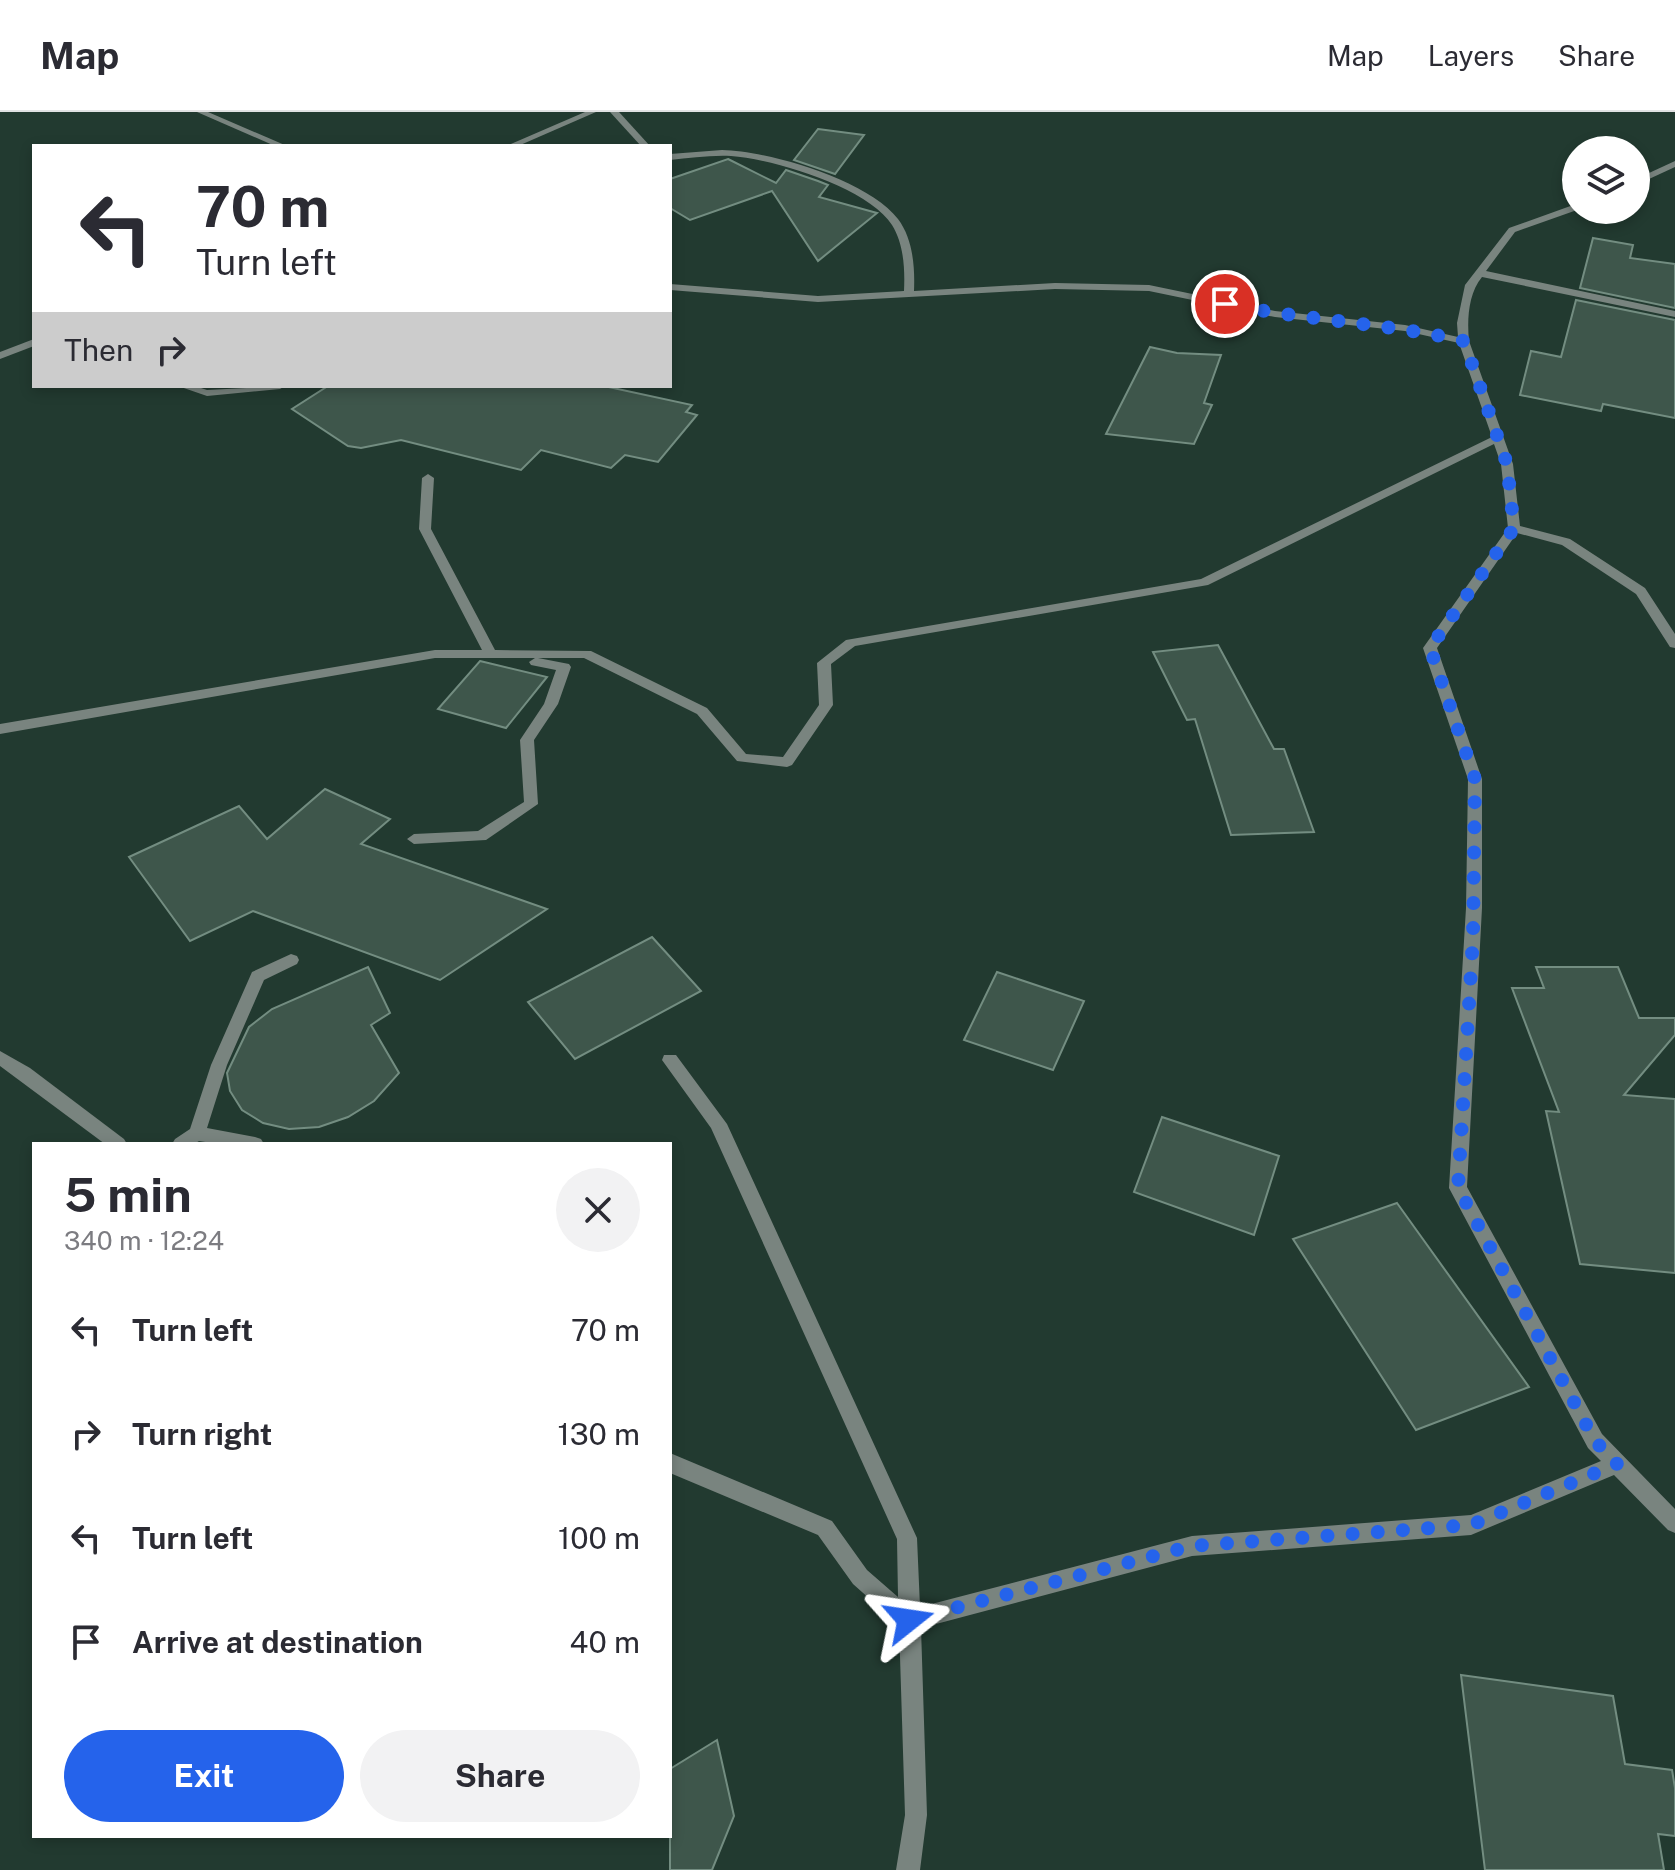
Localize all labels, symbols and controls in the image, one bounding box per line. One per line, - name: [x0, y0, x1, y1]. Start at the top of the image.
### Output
- text: Map: [40, 33, 119, 78]
- text: Map: [1327, 39, 1384, 72]
- text: Layers: [1428, 39, 1514, 72]
- text: Share: [1558, 39, 1635, 72]
- map controls: [1562, 136, 1650, 224]
- button: layers: [1562, 136, 1650, 224]
- text: 70 m: [196, 174, 329, 240]
- icon: left: [64, 176, 168, 280]
- text: Turn left: [196, 241, 337, 283]
- pin: [1191, 270, 1259, 338]
- icon: arrive: [1203, 282, 1247, 326]
- icon: right: [149, 328, 193, 372]
- text: Then: [64, 332, 133, 368]
- text: 5 min: [64, 1166, 192, 1223]
- button: close: [556, 1168, 640, 1252]
- text: 340 m · 12:24: [64, 1225, 224, 1256]
- icon: left: [64, 1308, 108, 1352]
- text: Turn left: [132, 1312, 253, 1348]
- text: 70 m: [571, 1312, 640, 1348]
- icon: right: [64, 1412, 108, 1456]
- text: Turn right: [132, 1416, 272, 1452]
- text: 130 m: [557, 1416, 640, 1452]
- icon: left: [64, 1516, 108, 1560]
- text: Turn left: [132, 1520, 253, 1556]
- text: 100 m: [558, 1520, 640, 1556]
- position arrow: [867, 1578, 951, 1662]
- icon: arrive: [64, 1620, 108, 1664]
- text: Arrive at destination: [132, 1624, 423, 1660]
- text: 40 m: [570, 1624, 640, 1660]
- button: Exit: [64, 1730, 344, 1822]
- button: Share: [360, 1730, 640, 1822]

